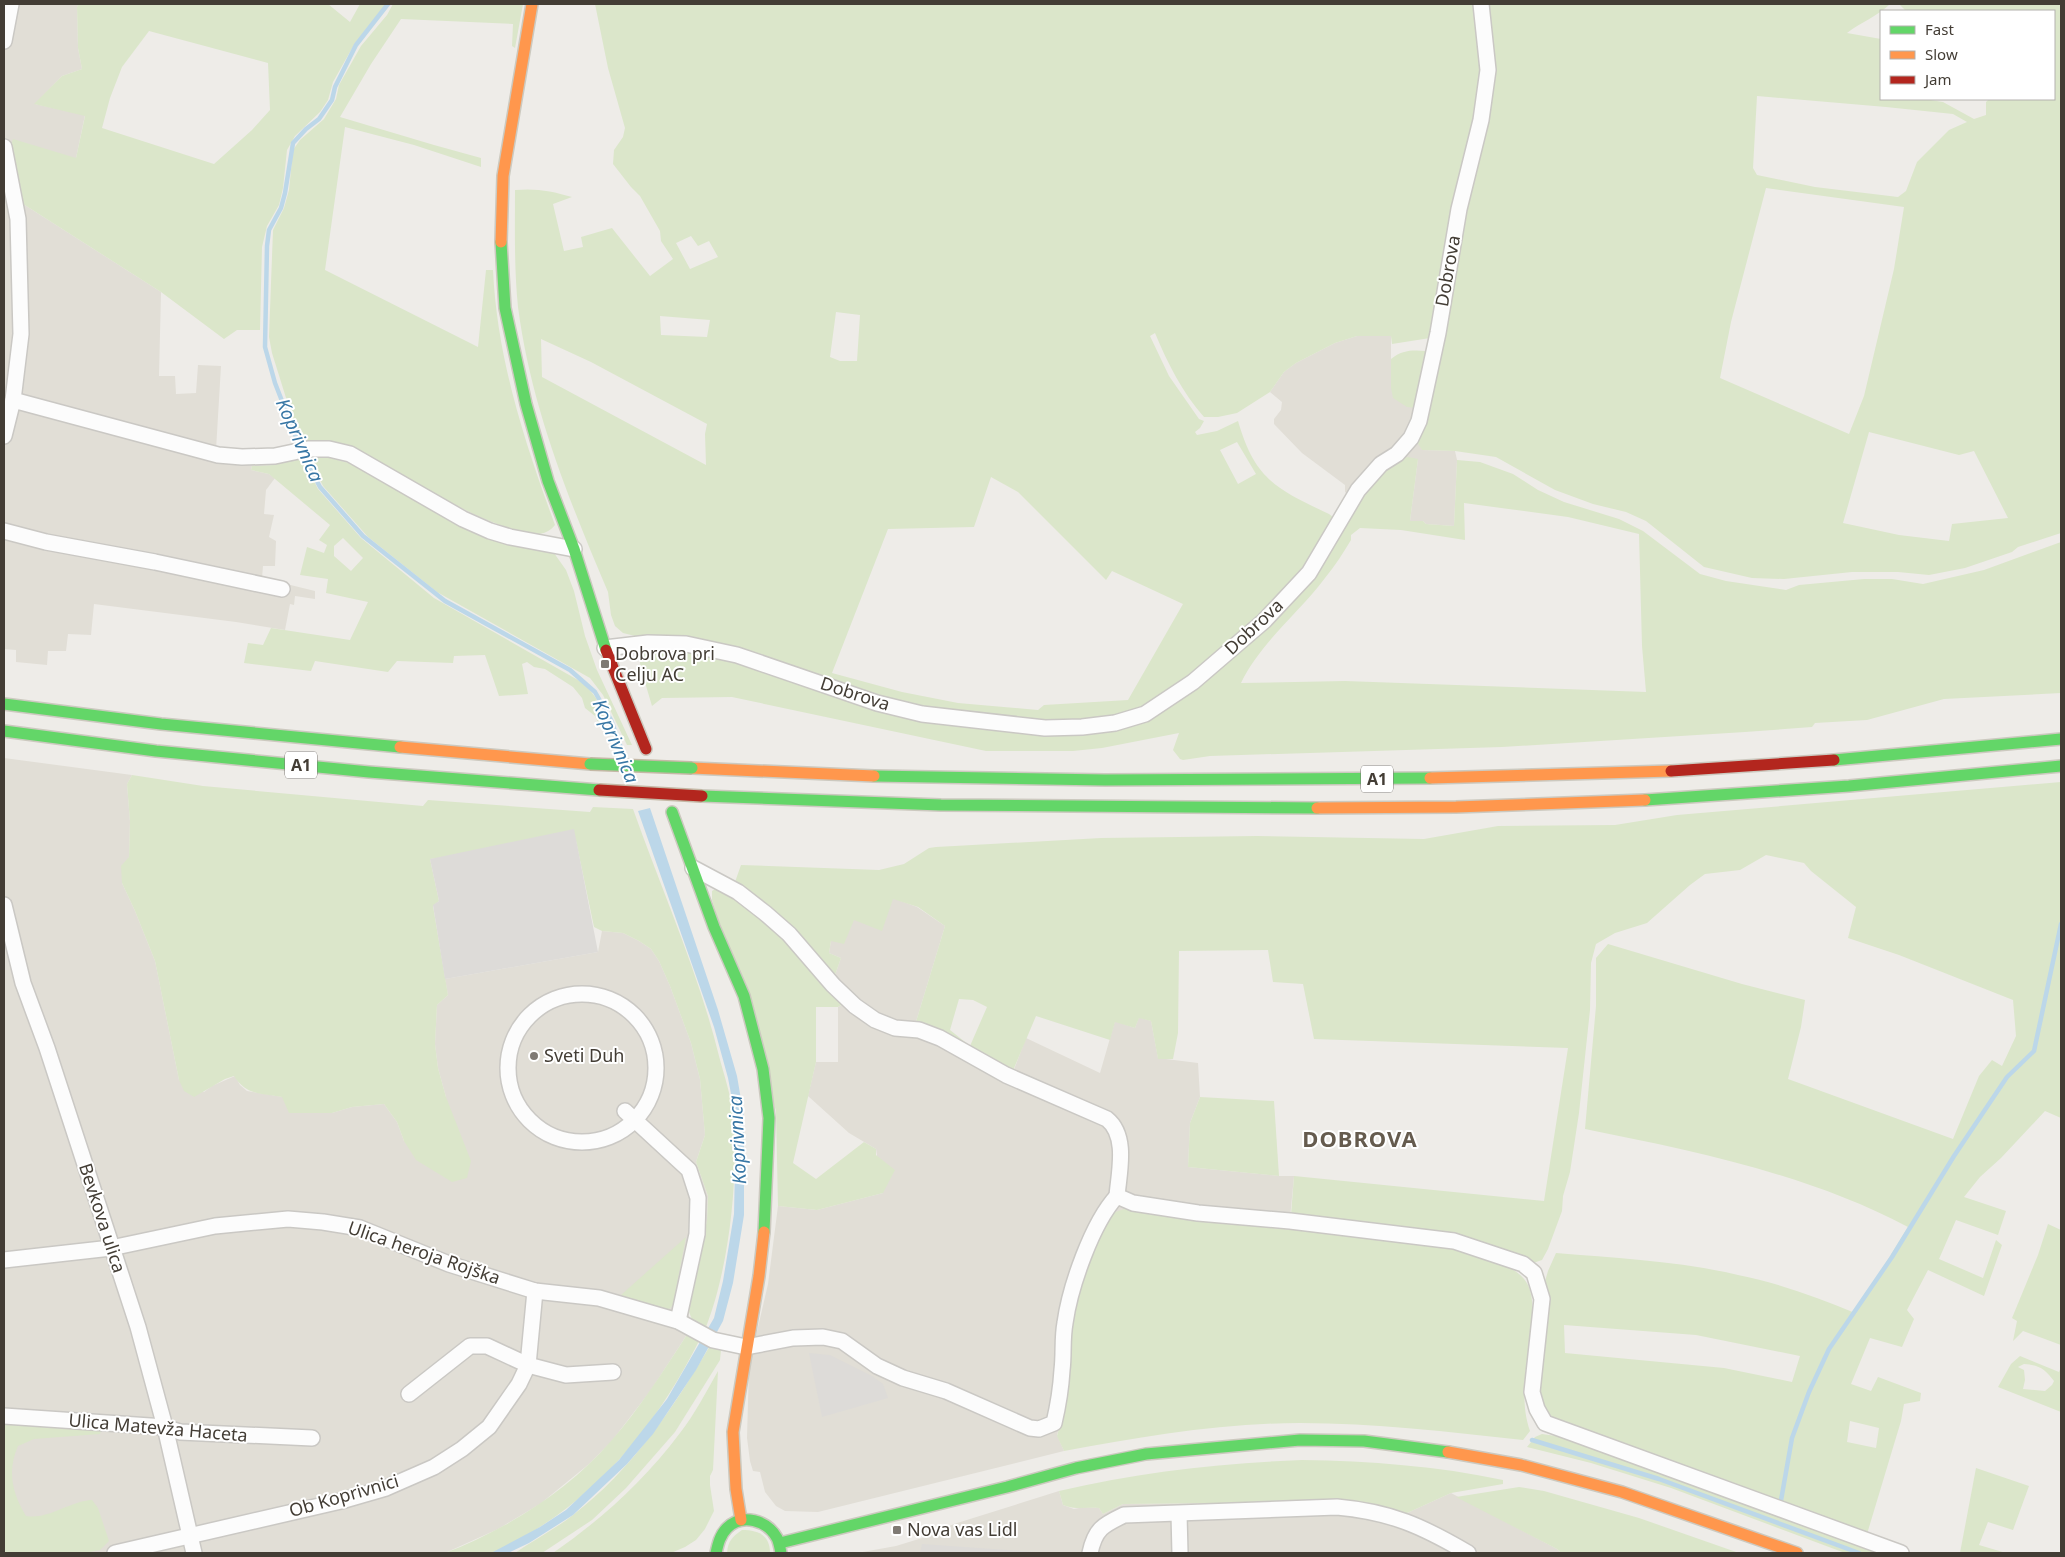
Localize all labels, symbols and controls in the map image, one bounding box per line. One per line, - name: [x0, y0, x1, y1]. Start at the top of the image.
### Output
- legend: [1880, 10, 2055, 100]
- text: Fast: [1925, 19, 1954, 39]
- text: Slow: [1925, 44, 1958, 64]
- text: Jam: [1923, 69, 1952, 89]
- street label: Dobrova: [1429, 233, 1465, 308]
- water label: Koprivnica: [270, 394, 330, 486]
- street label: Dobrova: [1219, 593, 1288, 660]
- place label: Dobrova pri Celju AC: [615, 641, 715, 686]
- marker: Dobrova pri Celju AC: [599, 658, 611, 670]
- street label: Dobrova: [817, 671, 893, 716]
- water label: Koprivnica: [587, 695, 645, 787]
- road number: A1: [285, 752, 317, 778]
- road number: A1: [1361, 766, 1393, 792]
- place label: Sveti Duh: [544, 1043, 624, 1067]
- marker: Sveti Duh: [528, 1050, 540, 1062]
- water label: Koprivnica: [722, 1095, 752, 1185]
- district label: DOBROVA: [1302, 1123, 1418, 1153]
- street label: Bevkova ulica: [74, 1160, 132, 1276]
- street label: Ulica heroja Rojška: [345, 1215, 504, 1289]
- street label: Ulica Matevža Haceta: [67, 1407, 249, 1447]
- street label: Ob Koprivnici: [286, 1468, 401, 1522]
- place label: Nova vas Lidl: [907, 1517, 1017, 1541]
- marker: Nova vas Lidl: [891, 1524, 903, 1536]

